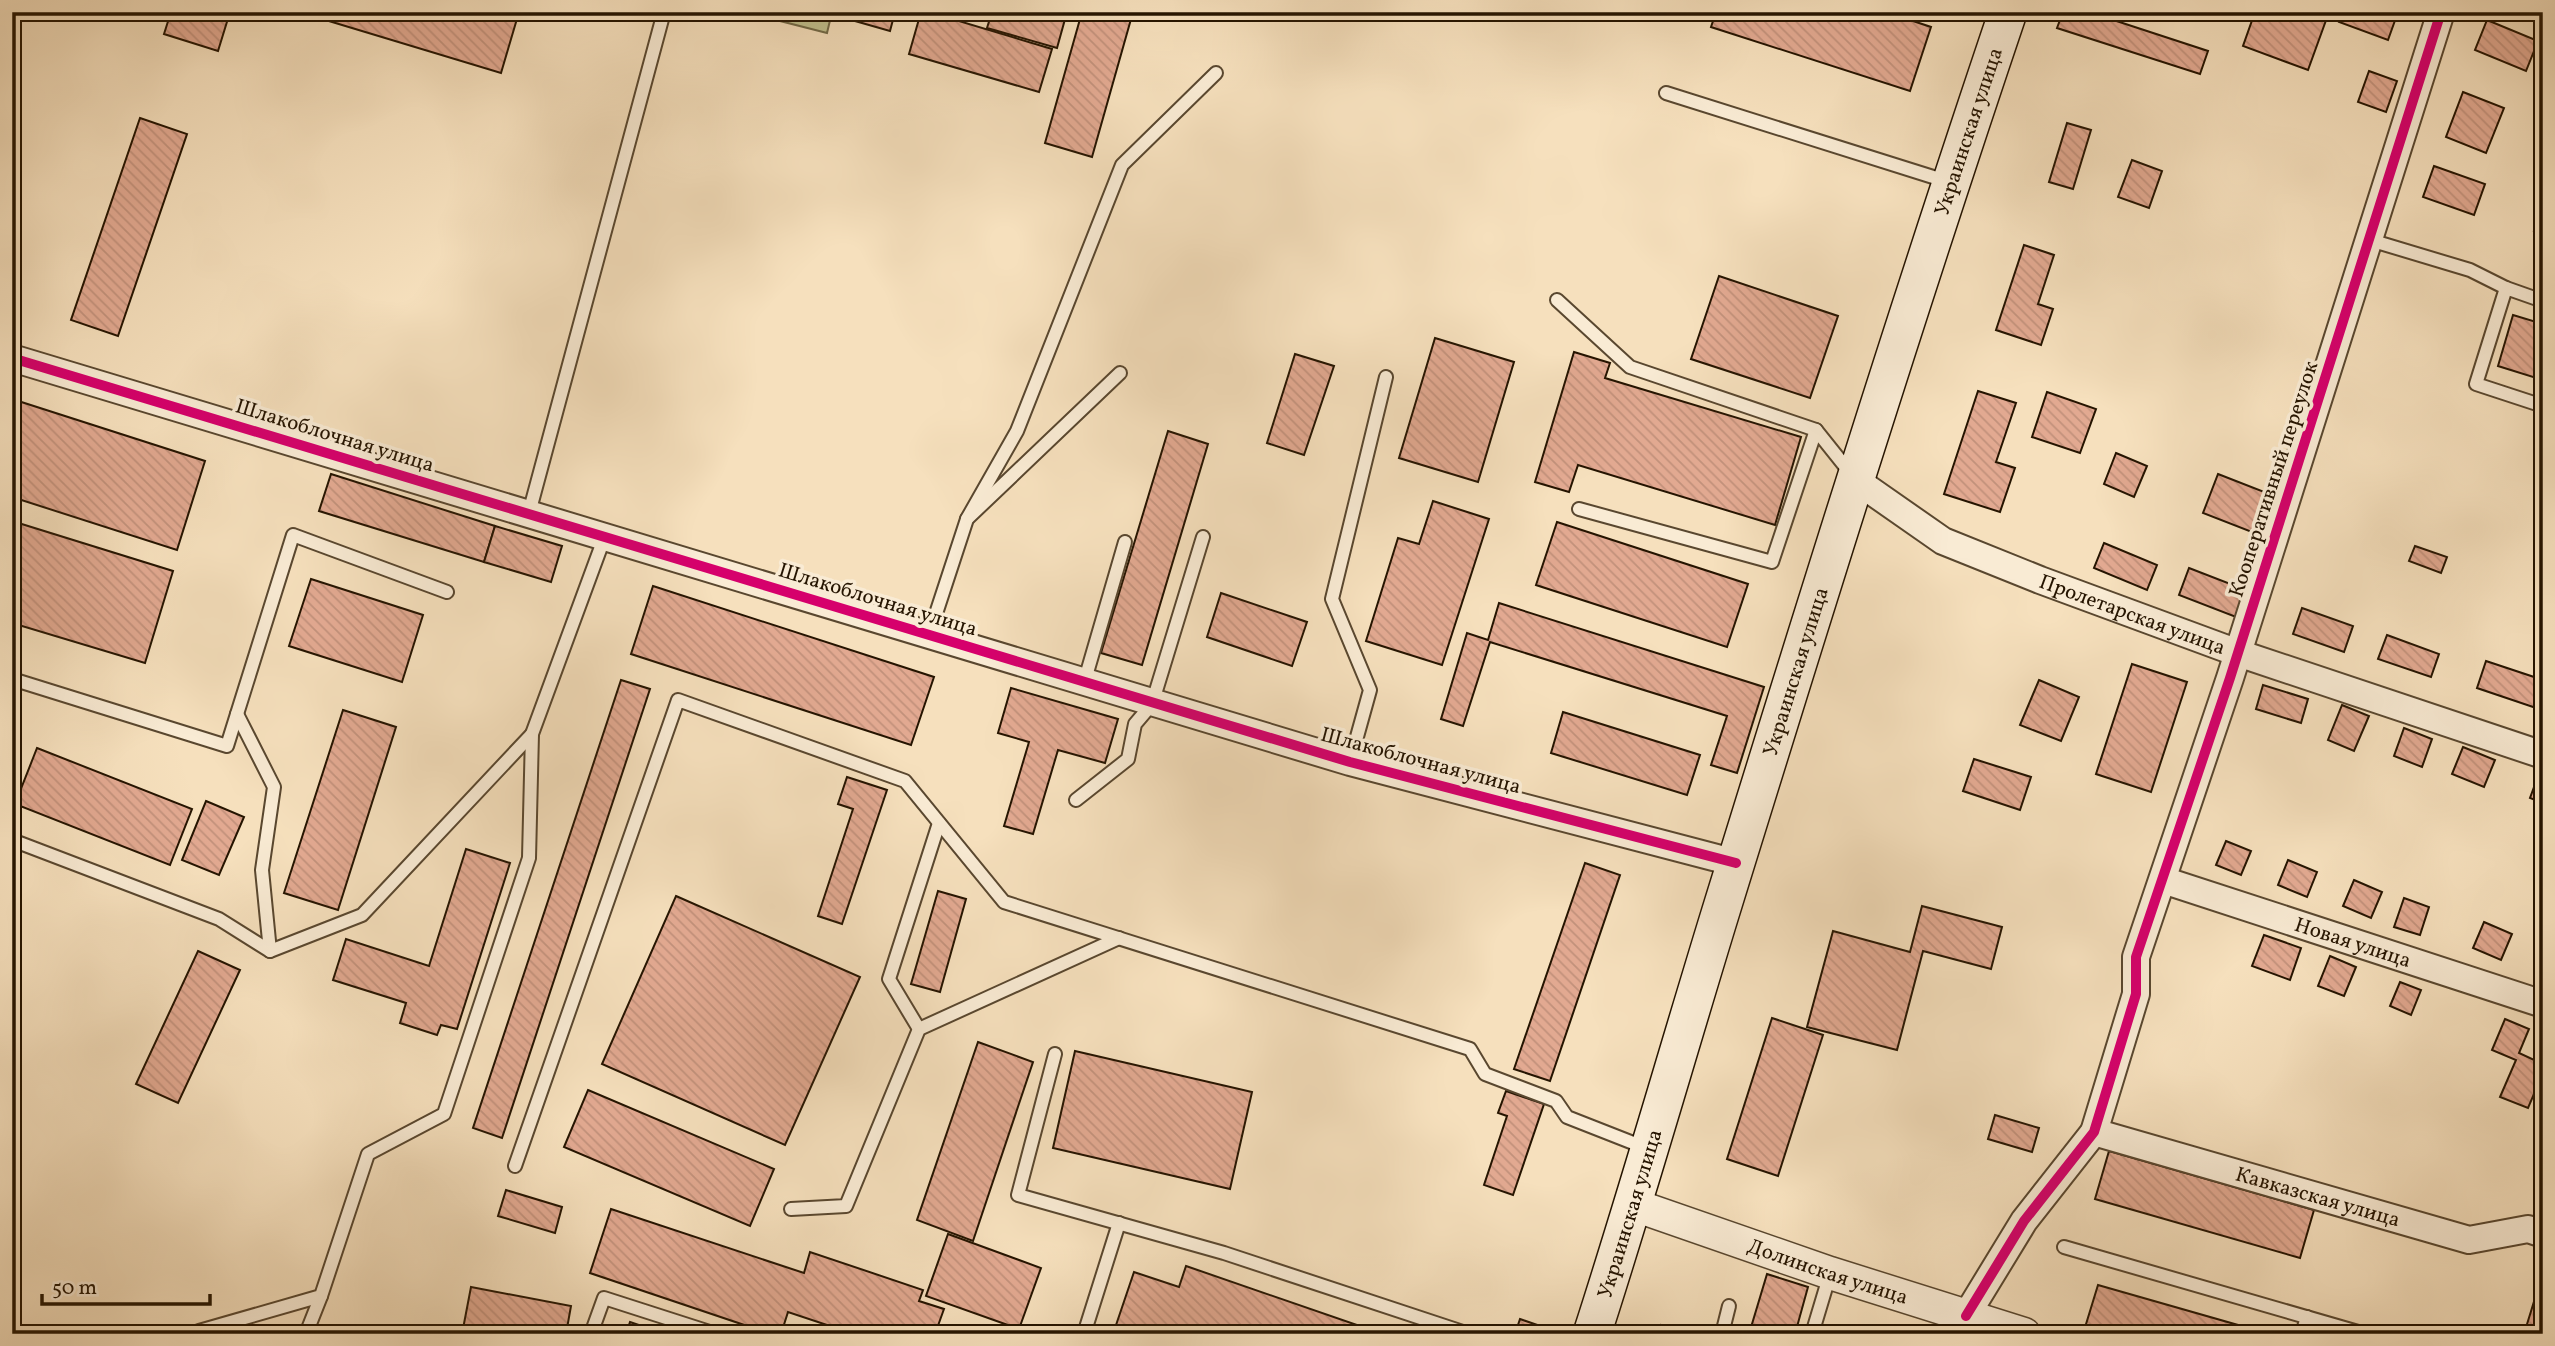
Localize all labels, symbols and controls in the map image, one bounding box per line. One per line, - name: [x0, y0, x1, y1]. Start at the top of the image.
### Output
- street label: Украинская улица: [1928, 44, 2011, 220]
- street label: Кооперативный переулок: [2223, 358, 2326, 601]
- street label: Шлакоблочная улица: [232, 392, 438, 480]
- street label: Шлакоблочная улица: [775, 556, 981, 644]
- street label: Пролетарская улица: [2035, 568, 2229, 663]
- street label: Украинская улица: [1757, 584, 1837, 760]
- street label: Шлакоблочная улица: [1317, 721, 1524, 802]
- street label: Новая улица: [2291, 911, 2415, 976]
- street label: Украинская улица: [1591, 1126, 1670, 1302]
- street label: Кавказская улица: [2232, 1160, 2403, 1235]
- street label: Долинская улица: [1743, 1232, 1911, 1313]
- scale bar: [42, 1262, 210, 1306]
- text: 50 m: [52, 1274, 97, 1303]

